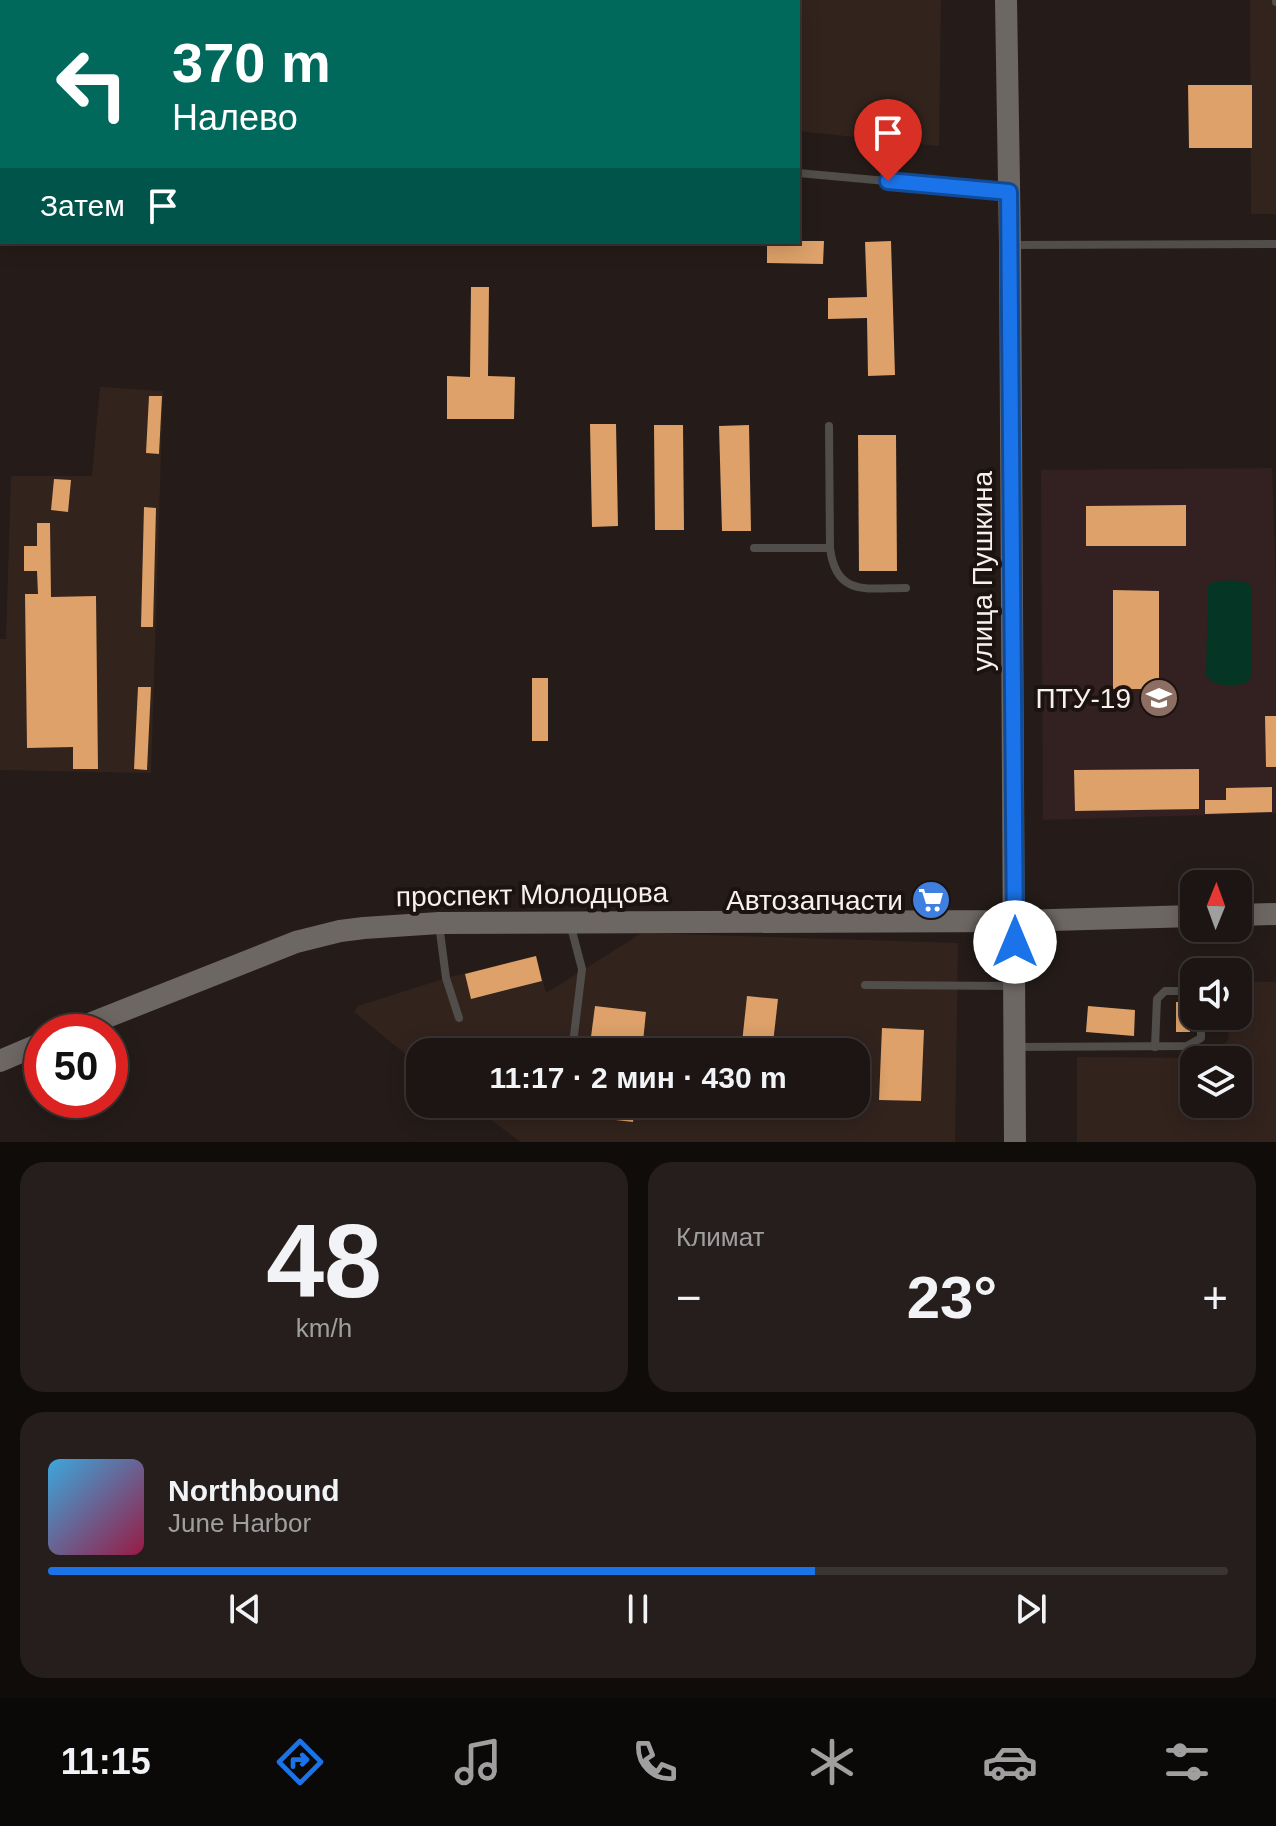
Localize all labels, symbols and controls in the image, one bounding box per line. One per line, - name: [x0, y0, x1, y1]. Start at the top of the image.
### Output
- text: 370 m: [172, 31, 331, 94]
- icon: left: [40, 32, 144, 136]
- text: Налево: [172, 97, 298, 138]
- pin: [854, 99, 922, 181]
- icon: arrive: [866, 111, 910, 155]
- icon: arrive: [141, 184, 185, 228]
- text: Затем: [40, 189, 125, 222]
- street label: улица Пушкина: [967, 470, 998, 671]
- school or university icon: ПТУ-19: [1138, 677, 1180, 719]
- place label: ПТУ-19: [1036, 683, 1131, 714]
- north arrow: [1180, 870, 1252, 942]
- map controls: [1180, 870, 1252, 1118]
- street label: проспект Молодцова: [396, 877, 669, 912]
- supermarket icon: Автозапчасти: [910, 879, 952, 921]
- place label: Автозапчасти: [726, 885, 903, 916]
- position arrow: [973, 900, 1057, 984]
- button: sound: [1180, 958, 1252, 1030]
- speed limit sign: 50: [24, 1014, 128, 1118]
- button: layers: [1180, 1046, 1252, 1118]
- text: 11:17 · 2 мин · 430 m: [489, 1061, 787, 1094]
- text: 48: [266, 1203, 382, 1319]
- text: Климат: [676, 1222, 765, 1252]
- text: 23°: [907, 1264, 997, 1331]
- text: −: [676, 1273, 702, 1322]
- text: +: [1202, 1273, 1228, 1322]
- text: km/h: [296, 1313, 352, 1343]
- text: Northbound: [168, 1474, 340, 1507]
- text: June Harbor: [168, 1508, 311, 1538]
- icon: previous: [223, 1587, 267, 1631]
- icon: pause: [616, 1587, 660, 1631]
- icon: next: [1009, 1587, 1053, 1631]
- icon: directions: [272, 1734, 328, 1790]
- icon: music: [450, 1734, 506, 1790]
- icon: phone: [627, 1734, 683, 1790]
- icon: climate: [804, 1734, 860, 1790]
- icon: car: [982, 1734, 1038, 1790]
- icon: filters: [1159, 1734, 1215, 1790]
- text: 11:15: [61, 1741, 151, 1782]

